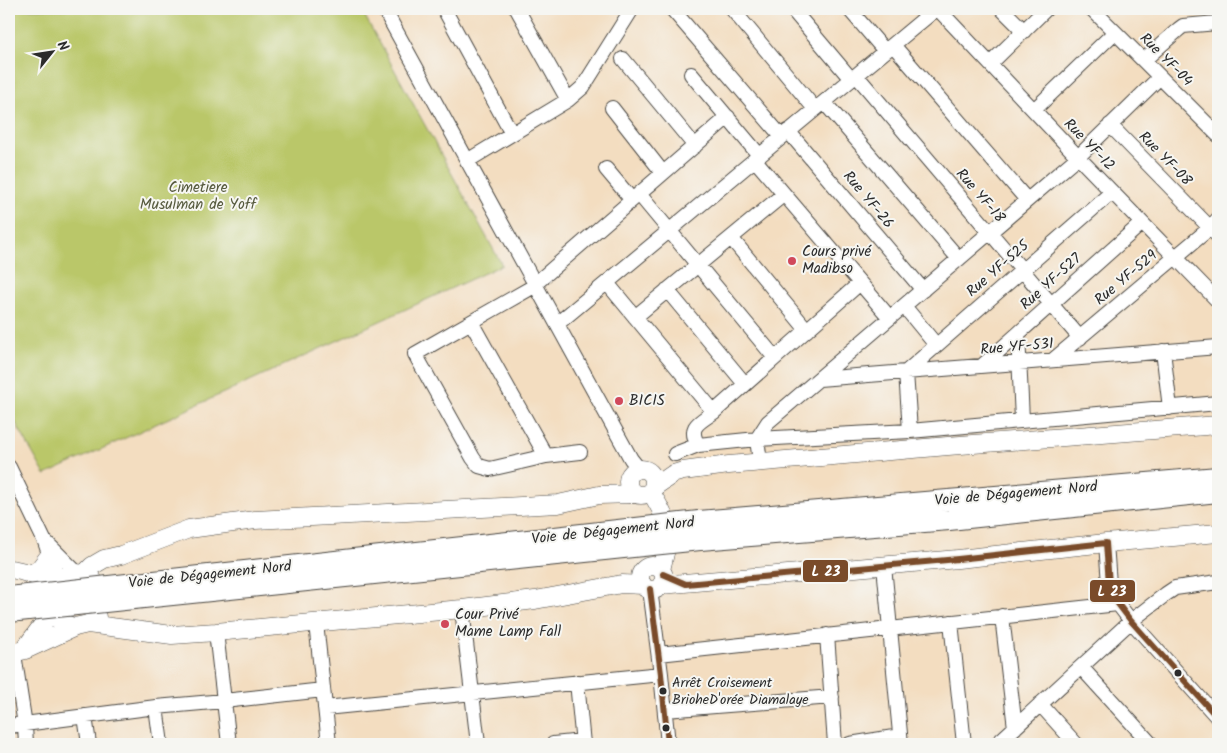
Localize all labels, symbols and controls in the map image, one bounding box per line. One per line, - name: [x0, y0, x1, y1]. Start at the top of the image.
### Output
- north arrow: [28, 28, 78, 78]
- street label: Rue YF-04: [1134, 28, 1198, 92]
- text: N: [51, 37, 74, 55]
- street label: Rue YF-12: [1058, 113, 1120, 177]
- street label: Rue YF-08: [1133, 126, 1198, 193]
- street label: Rue YF-18: [949, 163, 1011, 229]
- street label: Rue YF-26: [837, 166, 899, 234]
- park label: Cimetiere Musulman de Yoff: [140, 176, 257, 217]
- street label: Rue YF-525: [961, 234, 1036, 303]
- place label: Cours privé Madibso: [802, 240, 872, 281]
- street label: Rue YF-529: [1089, 244, 1163, 312]
- street label: Rue YF-527: [1015, 247, 1088, 316]
- marker: Cours privé Madibso: [786, 255, 798, 267]
- street label: Rue YF-531: [979, 332, 1055, 362]
- place label: BICIS: [629, 389, 665, 413]
- marker: BICIS: [613, 395, 625, 407]
- street label: Voie de Dégagement Nord: [933, 475, 1099, 513]
- street label: Voie de Dégagement Nord: [530, 510, 696, 551]
- street label: Voie de Dégagement Nord: [127, 554, 293, 595]
- line badge: L 23: [802, 559, 849, 583]
- text: L 23: [812, 561, 841, 583]
- line badge: L 23: [1089, 579, 1136, 603]
- text: L 23: [1098, 581, 1127, 603]
- place label: Cour Privé Mame Lamp Fall: [455, 603, 561, 644]
- marker: Cour Privé Mame Lamp Fall: [439, 618, 451, 630]
- unlabelled marker: [1173, 668, 1183, 678]
- place label: Arrêt Croisement BrioheD'orée Diamalaye: [672, 672, 809, 711]
- marker: Arrêt Croisement BrioheD'orée Diamalaye: [658, 686, 668, 696]
- unlabelled marker: [661, 723, 671, 733]

